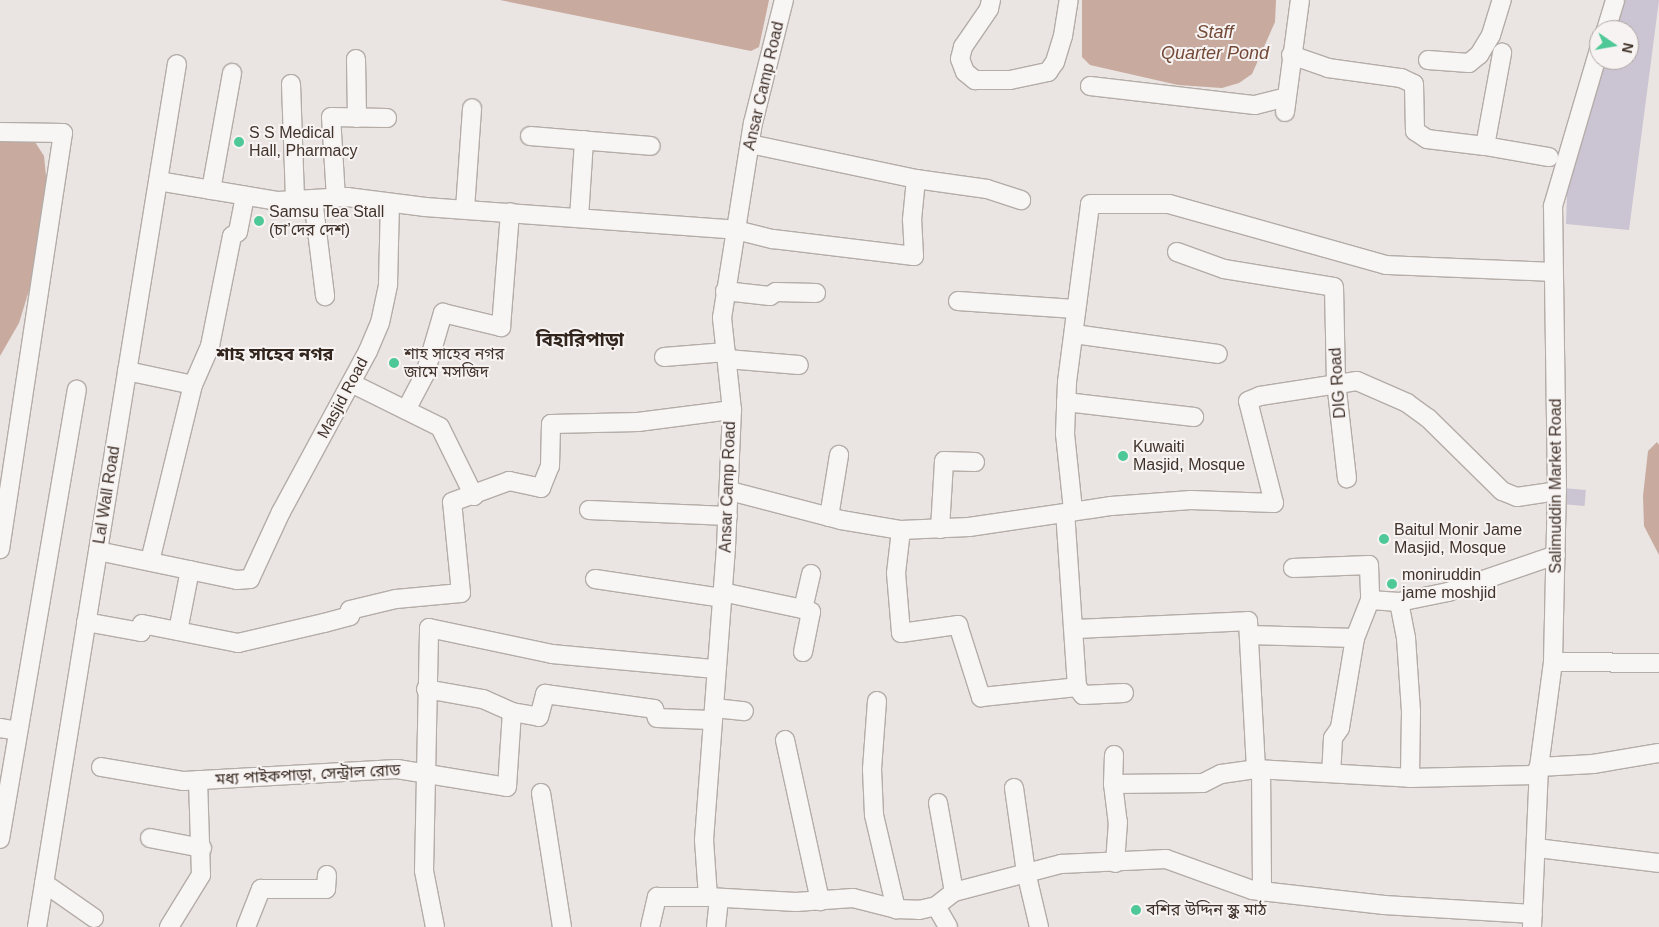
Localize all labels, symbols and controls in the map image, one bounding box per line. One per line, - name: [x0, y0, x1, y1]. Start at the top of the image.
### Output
- street label: Ansar Camp Road: [740, 20, 788, 152]
- north arrow: [1589, 20, 1639, 70]
- water label: Staff Quarter Pond: [1161, 22, 1269, 64]
- text: N: [1619, 41, 1637, 55]
- place label: S S Medical Hall, Pharmacy: [249, 123, 357, 161]
- marker: S S Medical Hall, Pharmacy: [233, 136, 245, 148]
- place label: Samsu Tea Stall (চা’দের দেশ): [269, 202, 385, 240]
- marker: Samsu Tea Stall (চা’দের দেশ): [253, 215, 265, 227]
- district label: বিহারিপাড়া: [536, 329, 624, 351]
- district label: শাহ সাহেব নগর: [217, 343, 333, 365]
- place label: শাহ সাহেব নগর জামে মসজিদ: [404, 344, 504, 382]
- street label: DIG Road: [1326, 347, 1350, 419]
- street label: Masjid Road: [314, 354, 372, 442]
- marker: শাহ সাহেব নগর জামে মসজিদ: [388, 357, 400, 369]
- street label: Salimuddin Market Road: [1546, 398, 1566, 574]
- street label: Ansar Camp Road: [716, 421, 740, 553]
- place label: Kuwaiti Masjid, Mosque: [1133, 437, 1245, 475]
- street label: Lal Wall Road: [90, 445, 124, 545]
- marker: Kuwaiti Masjid, Mosque: [1117, 450, 1129, 462]
- place label: Baitul Monir Jame Masjid, Mosque: [1394, 520, 1522, 558]
- marker: Baitul Monir Jame Masjid, Mosque: [1378, 533, 1390, 545]
- place label: moniruddin jame moshjid: [1402, 565, 1496, 603]
- marker: moniruddin jame moshjid: [1386, 578, 1398, 590]
- street label: মধ্য পাইকপাড়া, সেন্ট্রাল রোড: [215, 761, 401, 789]
- place label: বশির উদ্দিন স্কুল মাঠ: [1146, 900, 1266, 920]
- marker: বশির উদ্দিন স্কুল মাঠ: [1130, 904, 1142, 916]

